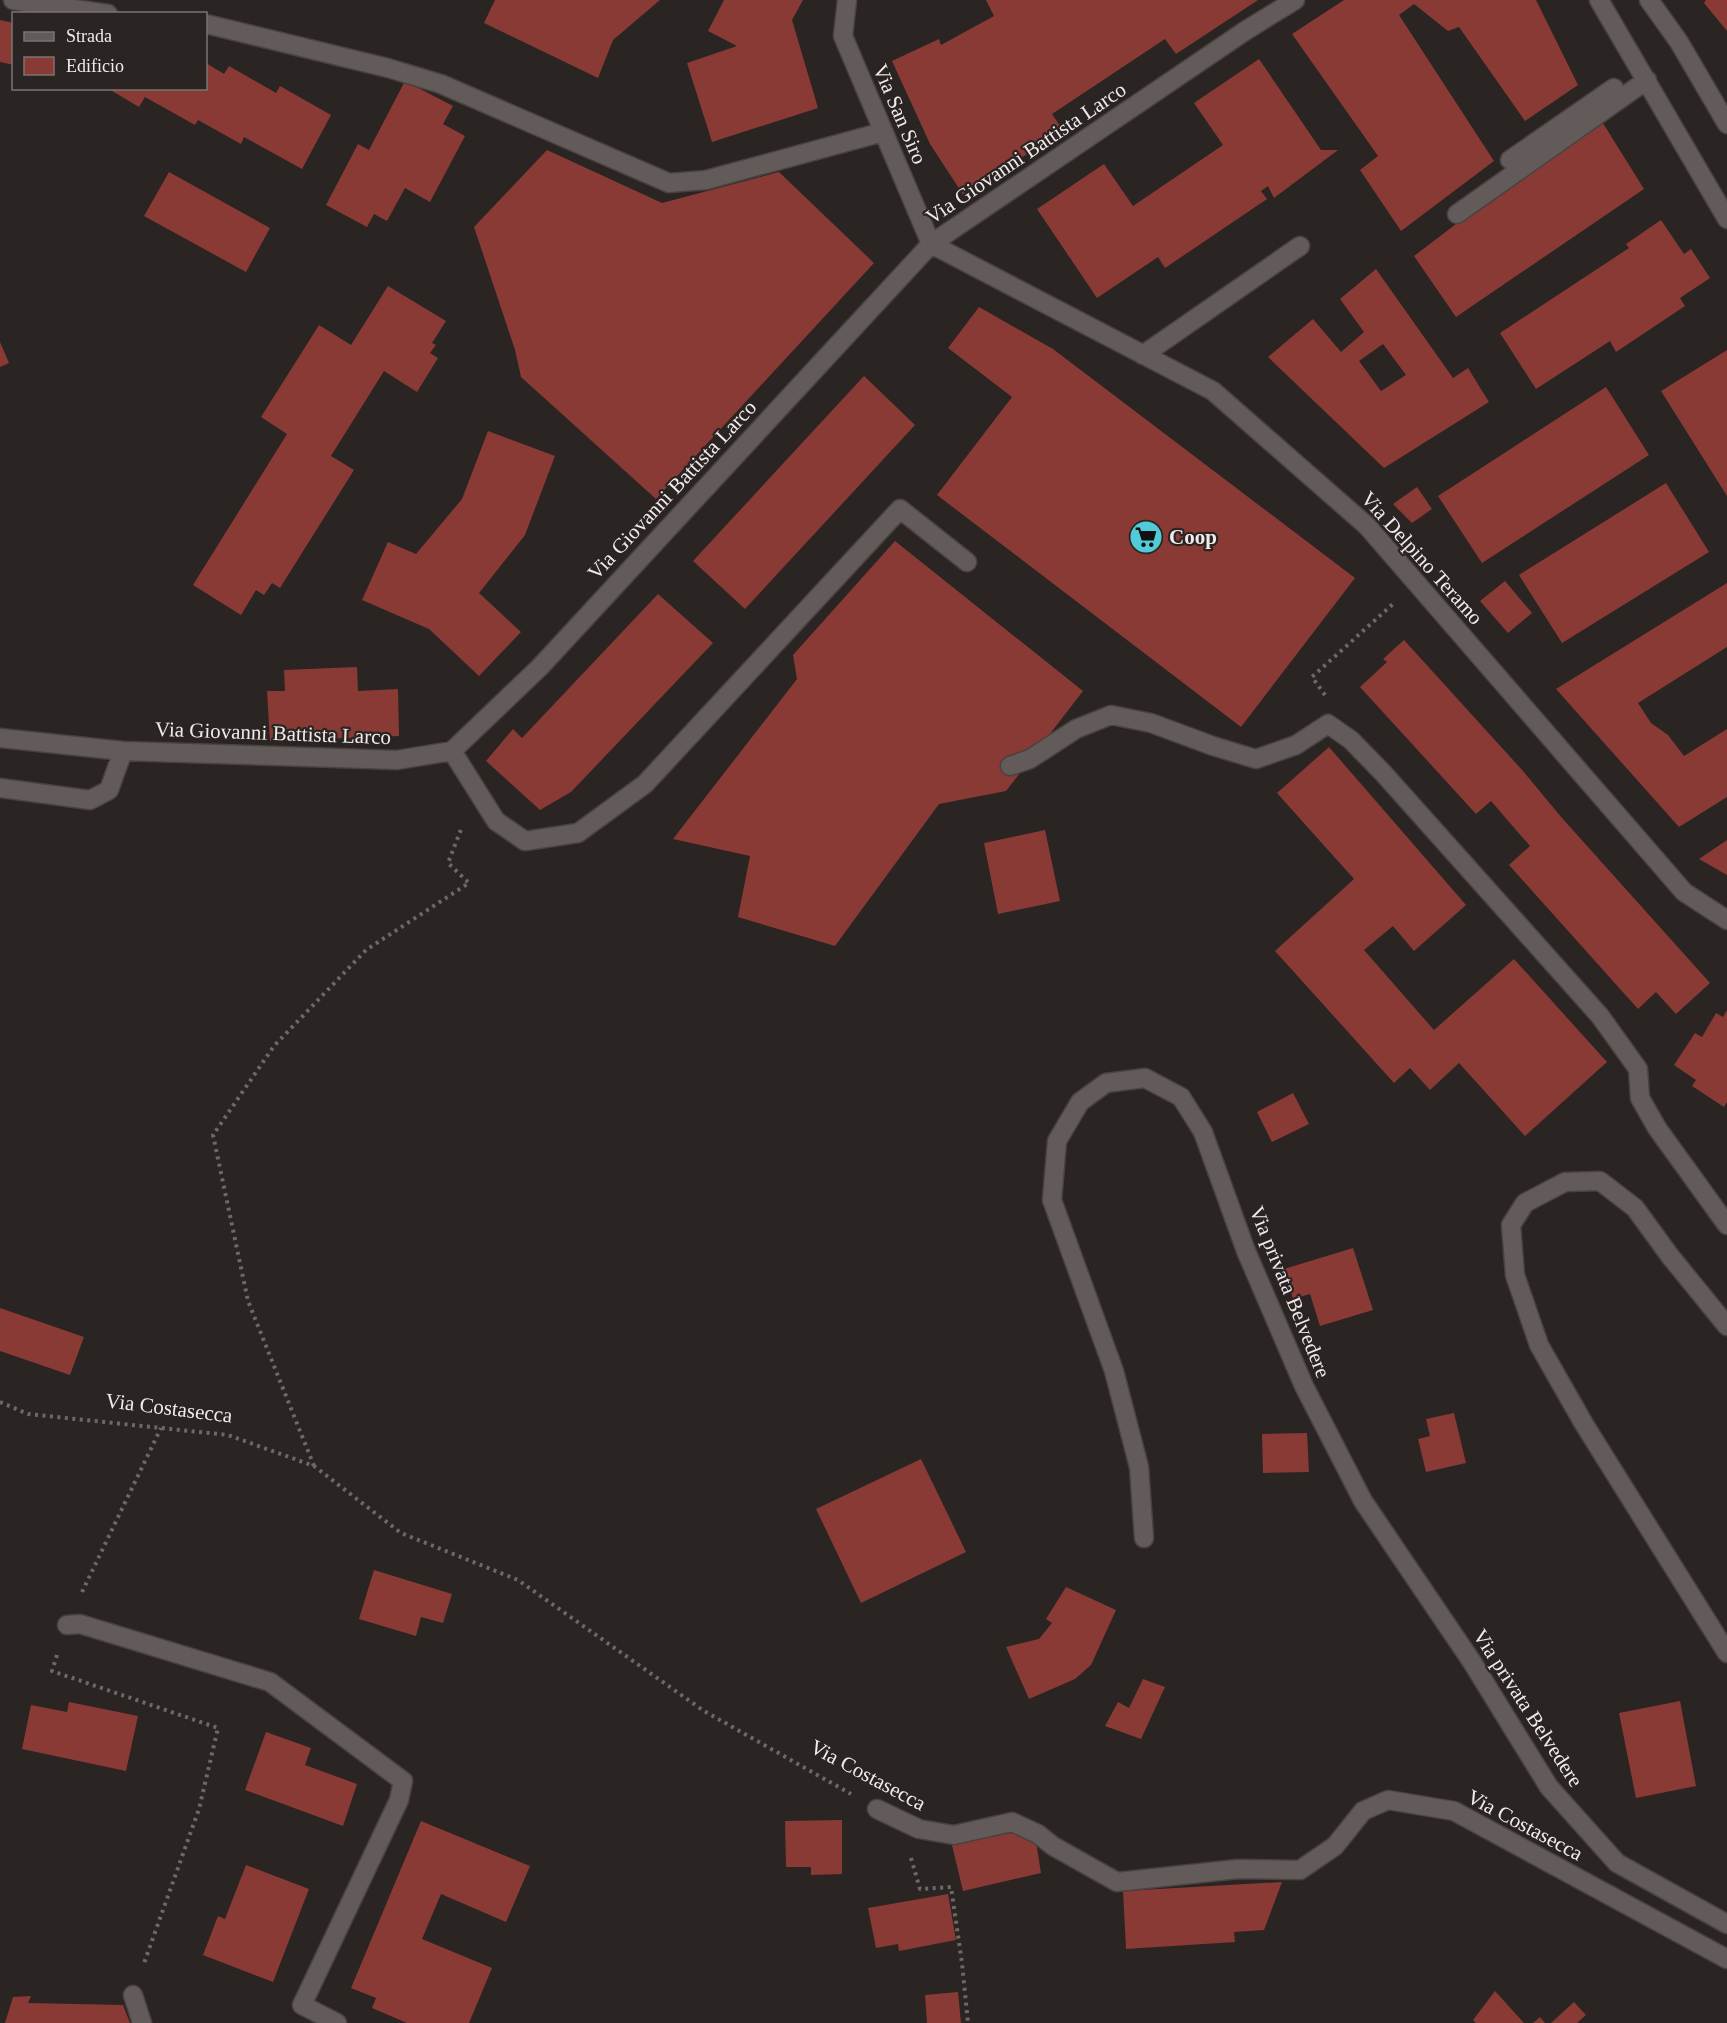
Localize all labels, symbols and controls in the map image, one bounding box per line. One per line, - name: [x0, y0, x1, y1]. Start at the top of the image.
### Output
- legend: [12, 12, 207, 90]
- text: Strada: [66, 26, 112, 46]
- text: Edificio: [66, 56, 124, 76]
- street label: Via San Siro: [868, 60, 932, 168]
- street label: Via Giovanni Battista Larco: [921, 77, 1131, 229]
- street label: Via Giovanni Battista Larco: [583, 395, 761, 585]
- street label: Via Delpino Teramo: [1356, 487, 1488, 629]
- supermarket icon: Coop: [1128, 519, 1164, 555]
- place label: Coop: [1169, 525, 1217, 549]
- street label: Via Giovanni Battista Larco: [155, 717, 391, 749]
- street label: Via privata Belvedere: [1245, 1203, 1335, 1381]
- street label: Via Costasecca: [104, 1388, 234, 1428]
- street label: Via privata Belvedere: [1468, 1625, 1588, 1791]
- street label: Via Costasecca: [806, 1734, 931, 1816]
- street label: Via Costasecca: [1463, 1784, 1588, 1866]

